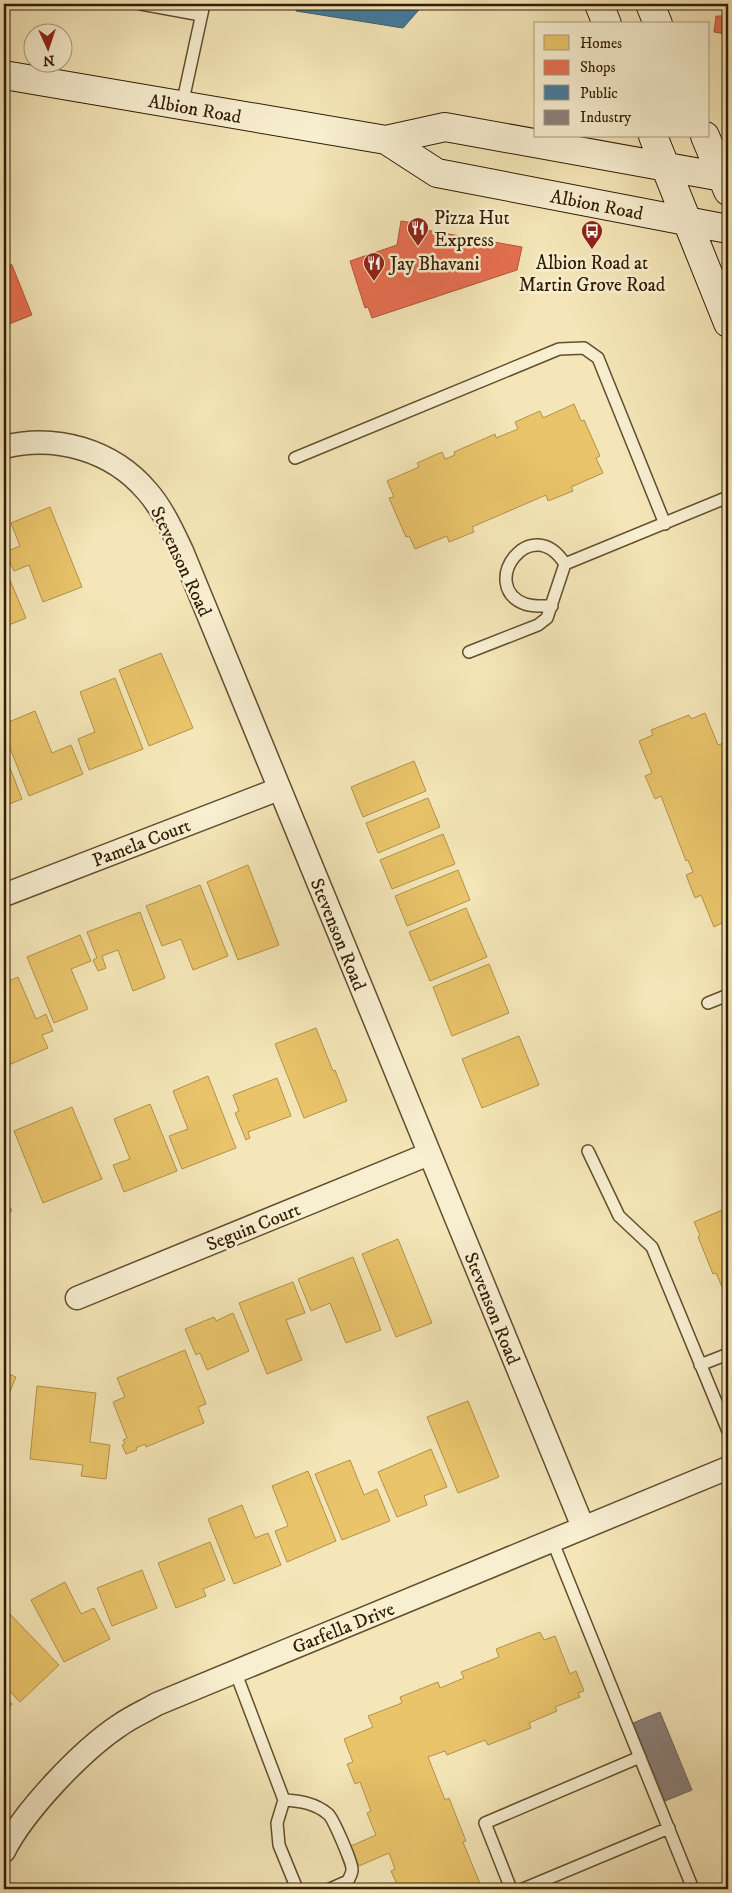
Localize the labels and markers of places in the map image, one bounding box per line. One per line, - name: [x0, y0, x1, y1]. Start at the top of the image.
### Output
- place label: Pizza Hut Express: [434, 207, 509, 252]
- restaurant icon: Pizza Hut Express: [406, 216, 430, 247]
- bus stop icon: Albion Road at Martin Grove Road: [580, 219, 604, 250]
- restaurant icon: Jay Bhavani: [362, 251, 386, 282]
- place label: Albion Road at Martin Grove Road: [519, 252, 666, 297]
- place label: Jay Bhavani: [388, 253, 480, 276]

